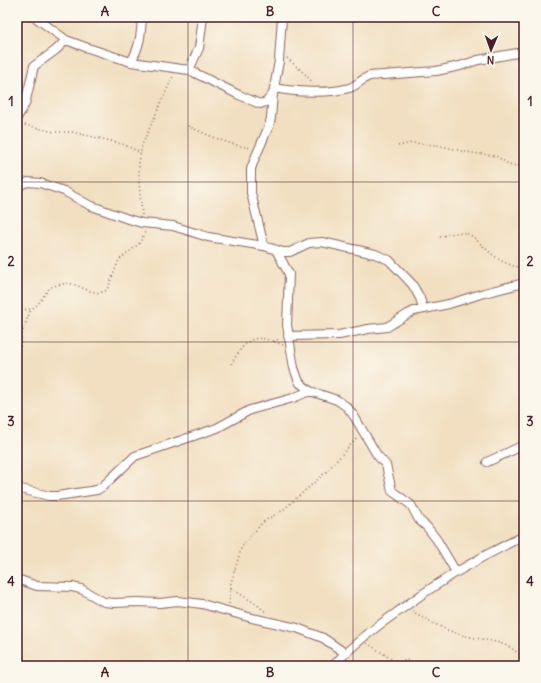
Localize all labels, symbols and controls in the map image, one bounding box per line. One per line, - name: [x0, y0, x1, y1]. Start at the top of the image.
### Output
- text: A: [101, 3, 110, 20]
- text: B: [266, 3, 275, 20]
- text: C: [432, 3, 441, 20]
- north arrow: [471, 30, 511, 70]
- text: N: [487, 53, 495, 67]
- text: 1: [8, 93, 14, 110]
- text: 1: [527, 93, 533, 110]
- text: 2: [7, 253, 15, 270]
- text: 2: [526, 253, 534, 270]
- text: 3: [7, 413, 15, 430]
- text: 3: [526, 413, 534, 430]
- text: 4: [7, 573, 15, 590]
- text: 4: [526, 573, 534, 590]
- text: A: [101, 664, 110, 681]
- text: B: [266, 664, 275, 681]
- text: C: [432, 664, 441, 681]

